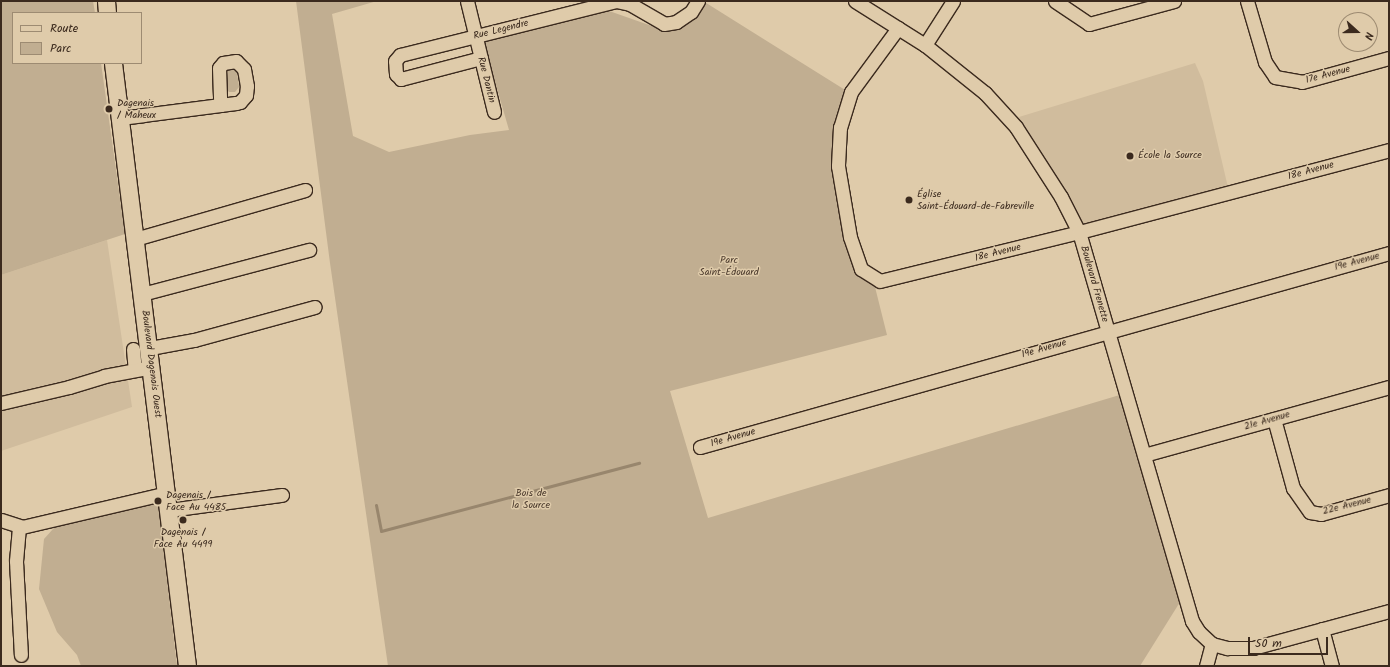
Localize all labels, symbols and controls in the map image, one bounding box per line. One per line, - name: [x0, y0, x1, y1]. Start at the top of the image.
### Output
- legend: [12, 12, 142, 64]
- north arrow: [1338, 12, 1378, 52]
- street label: Rue Legendre: [472, 17, 530, 43]
- text: Route: [50, 19, 78, 38]
- text: N: [1359, 29, 1378, 42]
- text: Parc: [50, 39, 71, 58]
- street label: Rue Dantin: [474, 56, 498, 104]
- street label: 17e Avenue: [1304, 63, 1352, 87]
- place label: Dagenais / Maheux: [117, 97, 156, 120]
- marker: Dagenais / Maheux: [104, 104, 114, 114]
- place label: École la Source: [1138, 150, 1202, 162]
- marker: École la Source: [1125, 151, 1135, 161]
- street label: 18e Avenue: [1287, 159, 1335, 183]
- place label: Église Saint-Édouard-de-Fabreville: [917, 188, 1034, 212]
- marker: Église Saint-Édouard-de-Fabreville: [904, 195, 914, 205]
- street label: 18e Avenue: [974, 241, 1022, 265]
- street label: Boulevard Frenette: [1077, 244, 1111, 324]
- street label: 19e Avenue: [1333, 250, 1381, 274]
- park label: Parc Saint-Édouard: [699, 254, 759, 278]
- street label: Boulevard Dagenais Ouest: [138, 309, 164, 419]
- street label: 19e Avenue: [1020, 337, 1068, 361]
- street label: 21e Avenue: [1243, 409, 1291, 433]
- street label: 19e Avenue: [709, 426, 757, 450]
- park label: Bois de la Source: [512, 487, 550, 510]
- place label: Dagenais / Face Au 4485: [166, 489, 226, 512]
- street label: 22e Avenue: [1321, 494, 1373, 518]
- marker: Dagenais / Face Au 4485: [153, 496, 163, 506]
- marker: Dagenais / Face Au 4499: [178, 515, 188, 525]
- place label: Dagenais / Face Au 4499: [154, 526, 212, 550]
- scale bar: [1250, 629, 1330, 655]
- text: 50 m: [1255, 634, 1282, 653]

